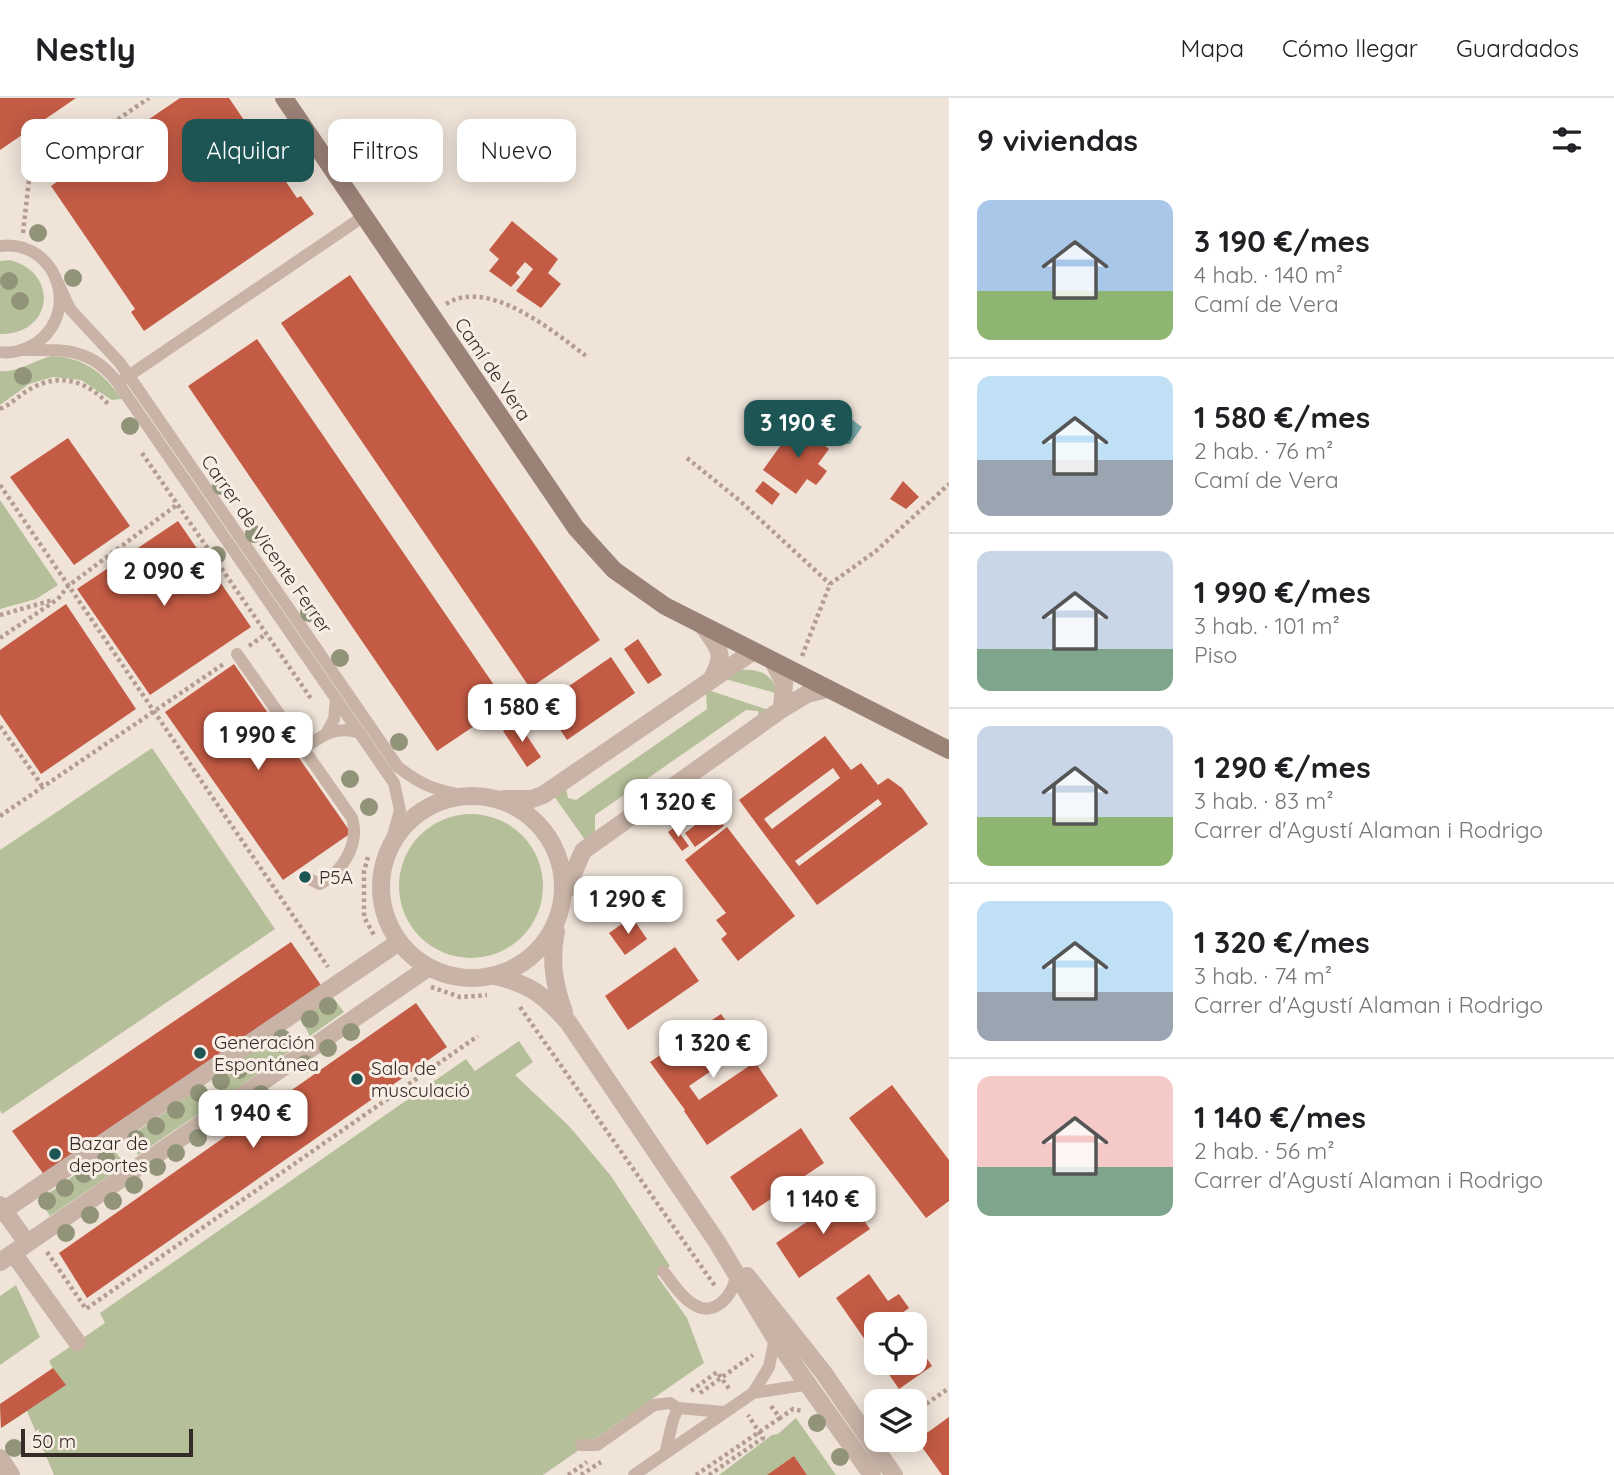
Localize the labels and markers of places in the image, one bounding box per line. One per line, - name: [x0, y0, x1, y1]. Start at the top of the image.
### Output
- pin: 3 190 €: [733, 400, 863, 460]
- pin: 2 090 €: [99, 548, 229, 608]
- pin: 1 580 €: [457, 684, 587, 744]
- pin: 1 990 €: [193, 712, 323, 772]
- pin: 1 320 €: [613, 780, 743, 839]
- place label: P5A: [319, 865, 353, 889]
- marker: P5A: [297, 869, 313, 885]
- pin: 1 290 €: [563, 876, 693, 936]
- pin: 1 320 €: [648, 1020, 778, 1080]
- place label: Generación Espontánea: [214, 1030, 319, 1076]
- marker: Generación Espontánea: [192, 1045, 208, 1061]
- place label: Sala de musculació: [371, 1056, 470, 1102]
- marker: Sala de musculació: [349, 1071, 365, 1087]
- pin: 1 940 €: [188, 1090, 318, 1150]
- place label: Bazar de deportes: [69, 1131, 148, 1177]
- marker: Bazar de deportes: [47, 1146, 63, 1162]
- pin: 1 140 €: [758, 1176, 888, 1236]

